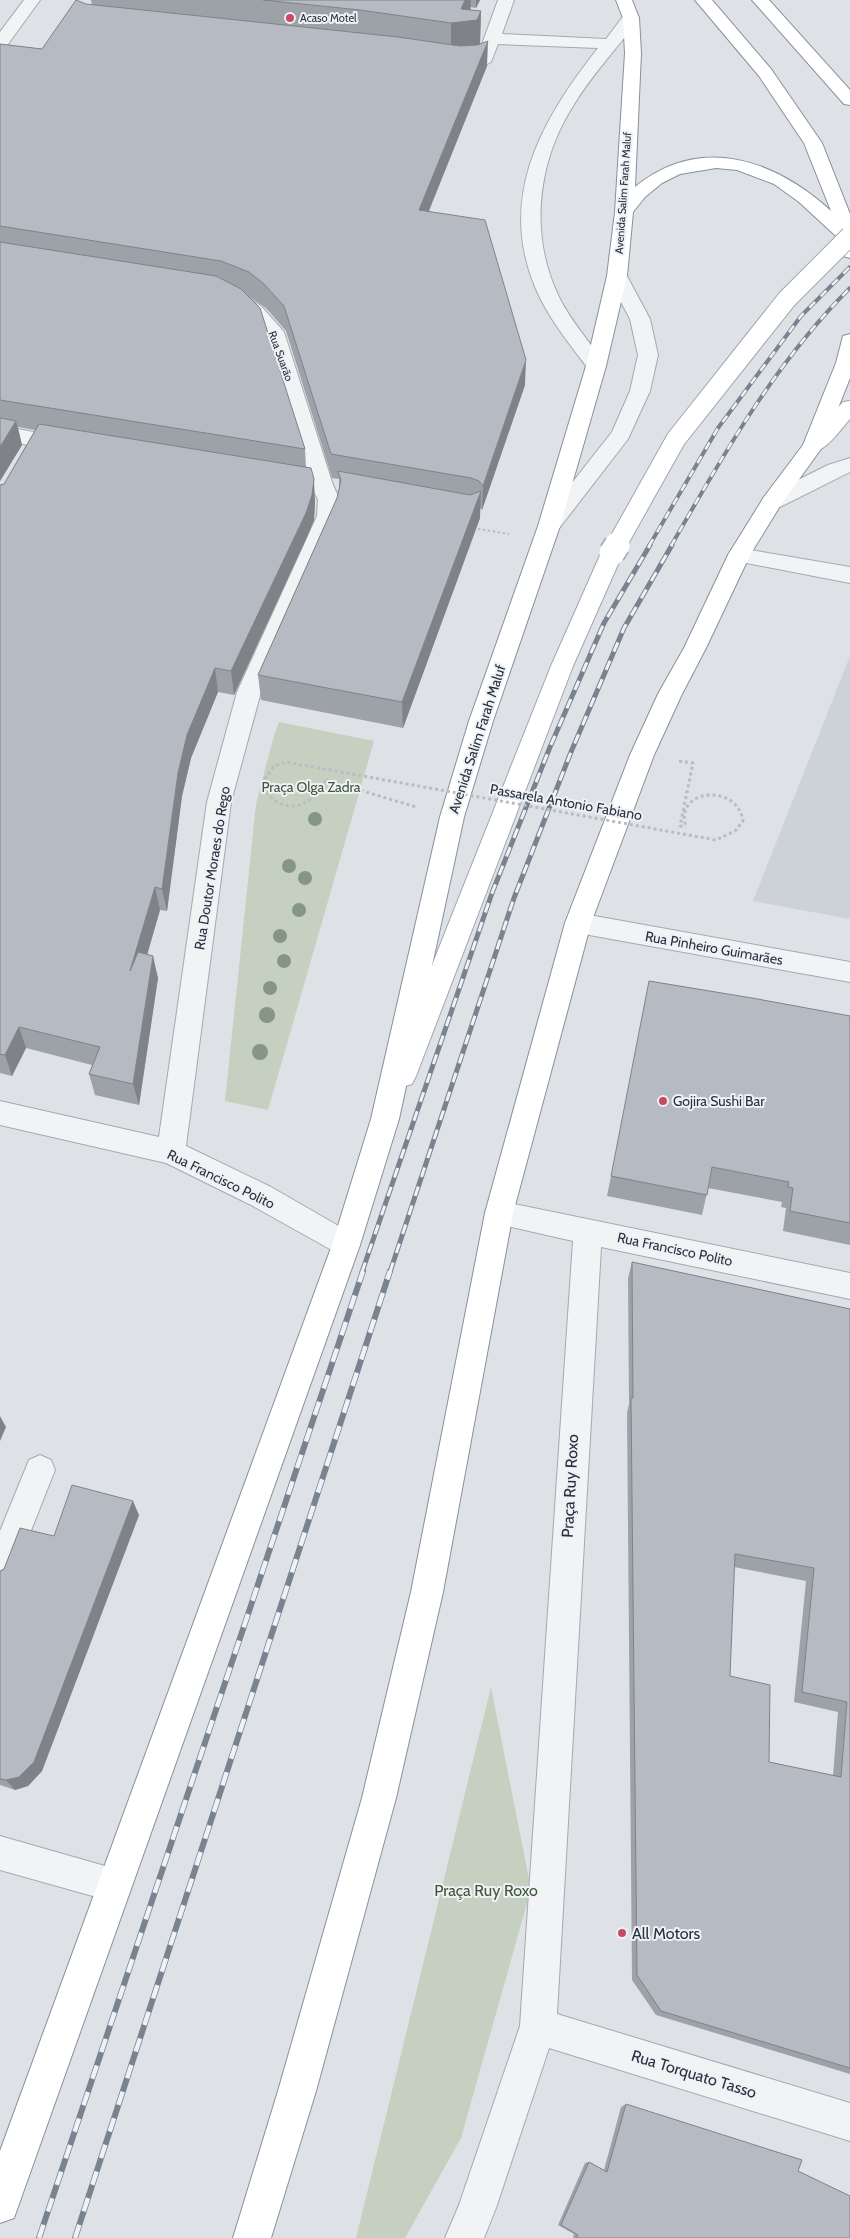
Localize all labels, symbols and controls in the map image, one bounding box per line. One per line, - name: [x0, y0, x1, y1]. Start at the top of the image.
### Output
- place label: Acaso Motel: [300, 11, 357, 25]
- marker: Acaso Motel: [284, 12, 296, 24]
- street label: Avenida Salim Farah Maluf: [612, 131, 634, 254]
- street label: Rua Suarão: [266, 329, 296, 383]
- street label: Avenida Salim Farah Maluf: [444, 662, 510, 816]
- park label: Praça Olga Zadra: [261, 778, 361, 796]
- street label: Passarela Antonio Fabiano: [489, 780, 644, 824]
- street label: Rua Doutor Moraes do Rego: [190, 785, 234, 951]
- street label: Rua Pinheiro Guimarães: [644, 927, 785, 969]
- place label: Gojira Sushi Bar: [673, 1092, 765, 1110]
- marker: Gojira Sushi Bar: [657, 1095, 669, 1107]
- street label: Rua Francisco Polito: [164, 1145, 278, 1213]
- street label: Rua Francisco Polito: [616, 1228, 735, 1270]
- street label: Praça Ruy Roxo: [558, 1434, 582, 1538]
- park label: Praça Ruy Roxo: [434, 1881, 538, 1900]
- place label: All Motors: [632, 1924, 701, 1943]
- marker: All Motors: [616, 1927, 628, 1939]
- street label: Rua Torquato Tasso: [629, 2046, 759, 2102]

